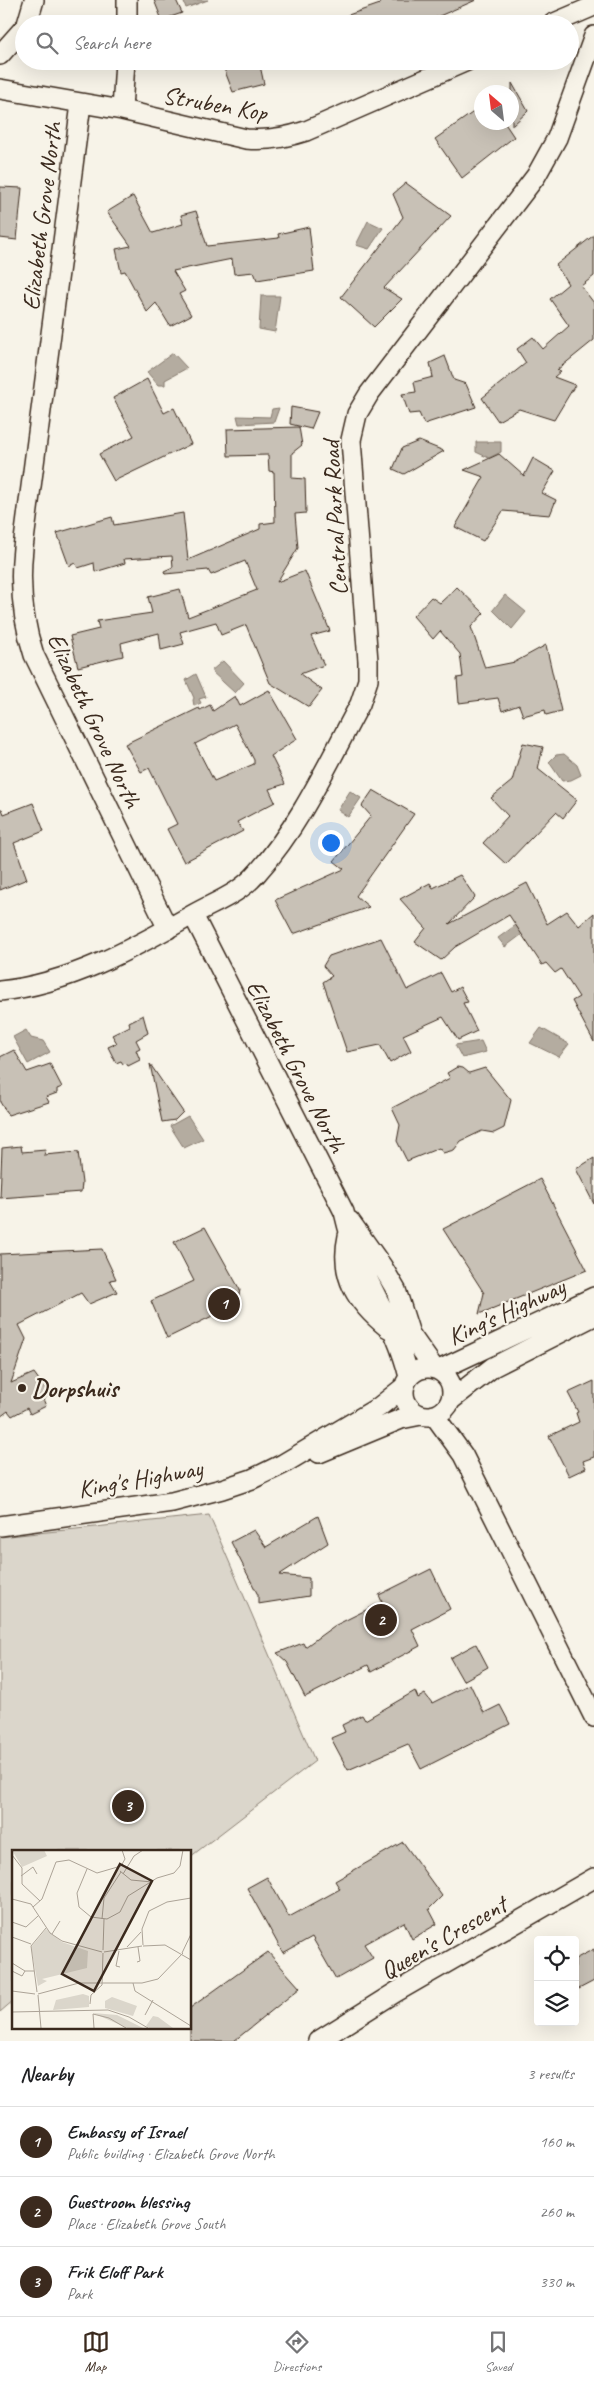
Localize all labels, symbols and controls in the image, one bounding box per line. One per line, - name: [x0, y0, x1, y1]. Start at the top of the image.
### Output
- search box: [15, 15, 579, 70]
- icon: search: [33, 29, 61, 57]
- text: Search here: [73, 31, 150, 55]
- street label: Struben Kop: [160, 79, 271, 129]
- north arrow: [474, 85, 519, 130]
- street label: Elizabeth Grove North: [15, 119, 70, 312]
- street label: Central Park Road: [315, 436, 355, 596]
- street label: Elizabeth Grove North: [40, 628, 149, 814]
- your location: [318, 830, 344, 856]
- street label: Elizabeth Grove North: [239, 975, 354, 1159]
- street label: King's Highway: [443, 1270, 571, 1353]
- pin: 1: [208, 1285, 240, 1323]
- place label: Dorpshuis: [32, 1373, 120, 1405]
- marker: Dorpshuis: [16, 1382, 28, 1394]
- street label: King's Highway: [75, 1452, 206, 1506]
- pin: 2: [365, 1601, 397, 1639]
- pin: 3: [112, 1787, 144, 1825]
- inset map: [12, 1850, 191, 2028]
- street label: Queen's Crescent: [375, 1887, 516, 1987]
- map controls: [534, 1936, 579, 2026]
- button: locate: [534, 1936, 579, 1981]
- button: layers: [534, 1981, 579, 2026]
- text: Nearby: [20, 2061, 73, 2087]
- text: 3 results: [527, 2064, 574, 2084]
- text: Embassy of Israel: [67, 2120, 185, 2144]
- text: 1: [32, 2132, 40, 2152]
- text: 160 m: [540, 2132, 574, 2152]
- text: Public building · Elizabeth Grove North: [67, 2144, 275, 2164]
- text: Guestroom blessing: [67, 2190, 190, 2214]
- text: 2: [32, 2202, 40, 2222]
- text: 260 m: [540, 2202, 574, 2222]
- text: Place · Elizabeth Grove South: [67, 2214, 226, 2234]
- text: Frik Eloff Park: [67, 2260, 163, 2284]
- text: 3: [32, 2272, 40, 2292]
- text: 330 m: [540, 2272, 574, 2292]
- text: Park: [67, 2284, 92, 2304]
- tab: Map: [82, 2328, 110, 2375]
- tab: Directions: [273, 2328, 321, 2375]
- tab: Saved: [484, 2328, 512, 2375]

